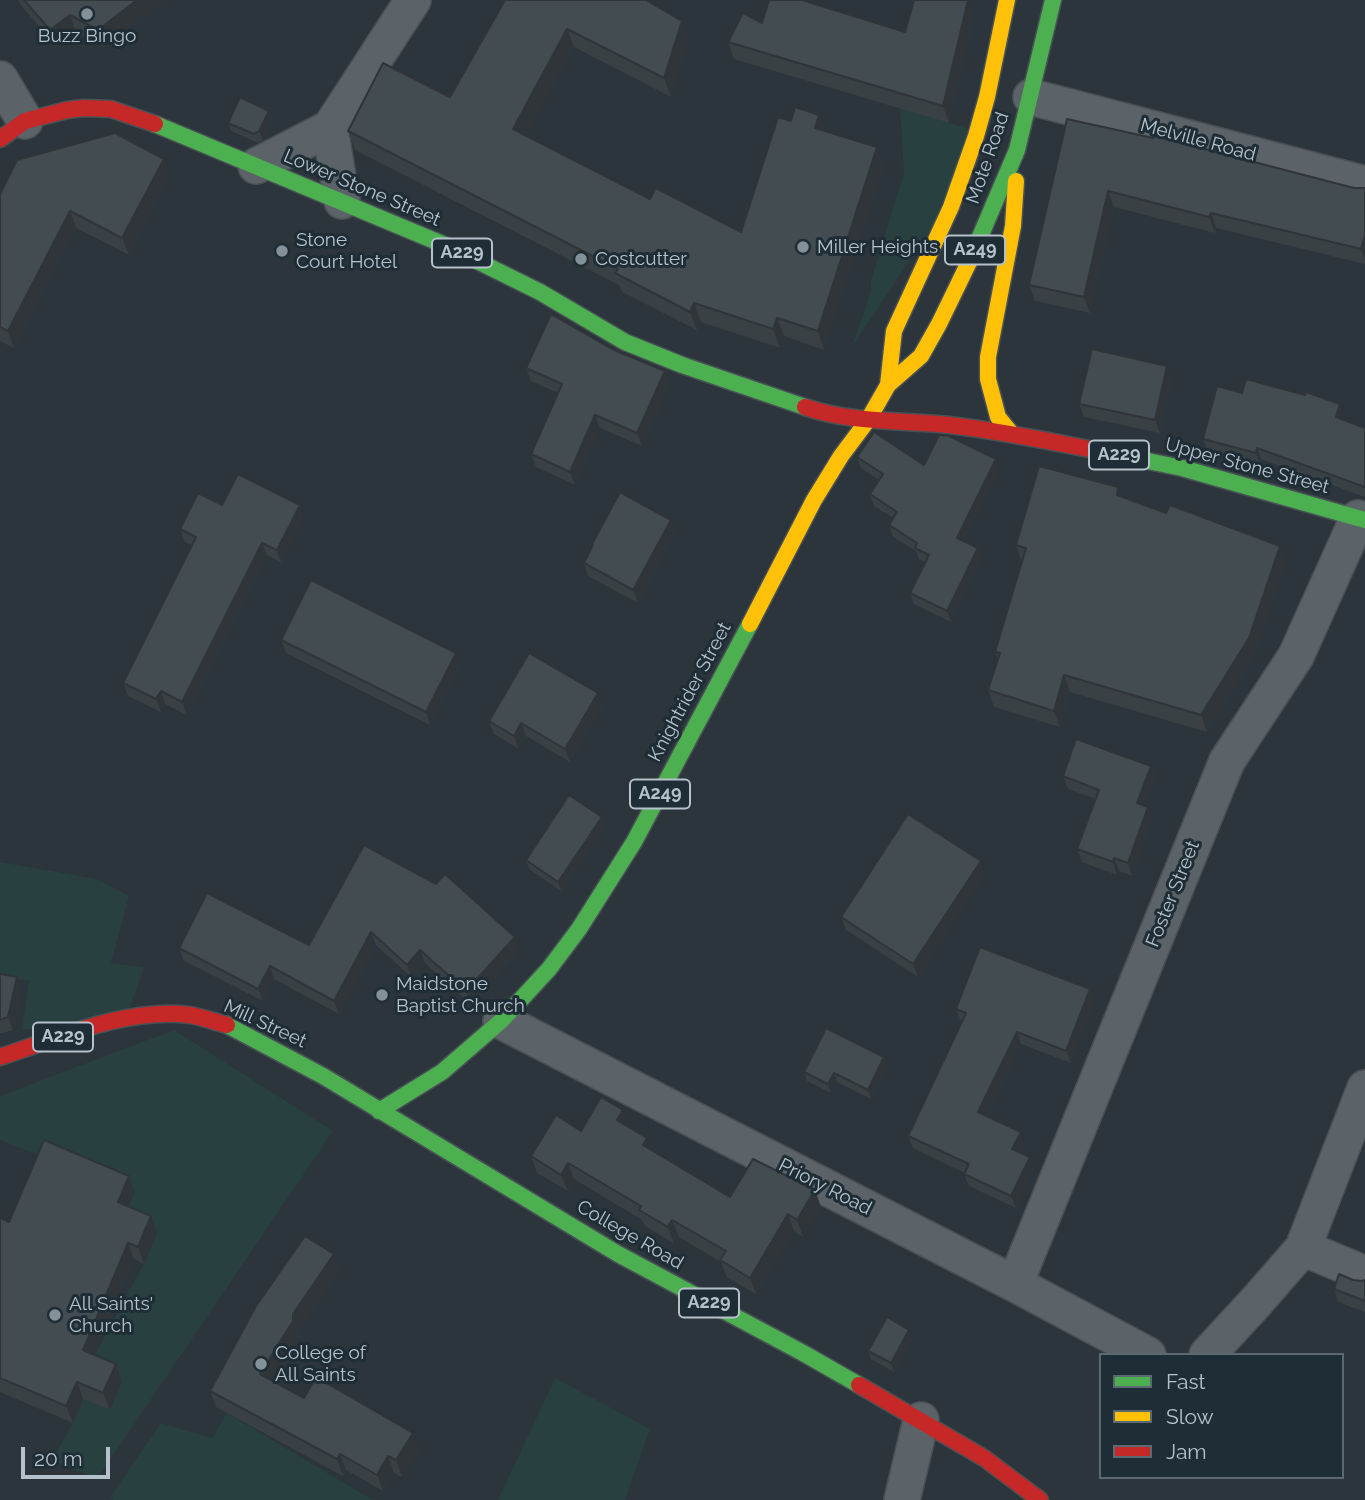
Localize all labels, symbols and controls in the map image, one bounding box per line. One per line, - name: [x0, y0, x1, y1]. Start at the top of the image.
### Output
- marker: Buzz Bingo: [79, 6, 95, 22]
- place label: Buzz Bingo: [38, 25, 136, 47]
- street label: Mote Road: [962, 109, 1014, 207]
- street label: Melville Road: [1138, 114, 1258, 166]
- street label: Lower Stone Street: [280, 145, 444, 231]
- place label: Stone Court Hotel: [296, 229, 397, 273]
- place label: Miller Heights: [817, 236, 938, 258]
- road number: A249: [945, 236, 1005, 264]
- road number: A229: [432, 239, 492, 268]
- marker: Miller Heights: [795, 239, 811, 255]
- marker: Stone Court Hotel: [274, 243, 290, 259]
- place label: Costcutter: [595, 248, 687, 270]
- marker: Costcutter: [573, 251, 589, 267]
- street label: Upper Stone Street: [1162, 433, 1332, 499]
- road number: A229: [1089, 440, 1149, 470]
- street label: Knightrider Street: [644, 618, 736, 766]
- road number: A249: [630, 780, 690, 808]
- street label: Foster Street: [1141, 838, 1205, 950]
- place label: Maidstone Baptist Church: [396, 973, 525, 1017]
- marker: Maidstone Baptist Church: [374, 987, 390, 1003]
- street label: Mill Street: [220, 995, 310, 1053]
- road number: A229: [33, 1022, 93, 1052]
- street label: Priory Road: [775, 1154, 875, 1220]
- street label: College Road: [573, 1195, 687, 1275]
- road number: A229: [679, 1288, 739, 1318]
- place label: All Saints' Church: [69, 1293, 153, 1337]
- marker: All Saints' Church: [47, 1307, 63, 1323]
- place label: College of All Saints: [275, 1342, 366, 1386]
- legend: [1099, 1353, 1344, 1479]
- marker: College of All Saints: [253, 1356, 269, 1372]
- text: Fast: [1166, 1369, 1206, 1394]
- text: Slow: [1166, 1404, 1214, 1429]
- scale bar: [24, 1434, 114, 1478]
- text: Jam: [1166, 1439, 1207, 1464]
- text: 20 m: [34, 1446, 82, 1471]

